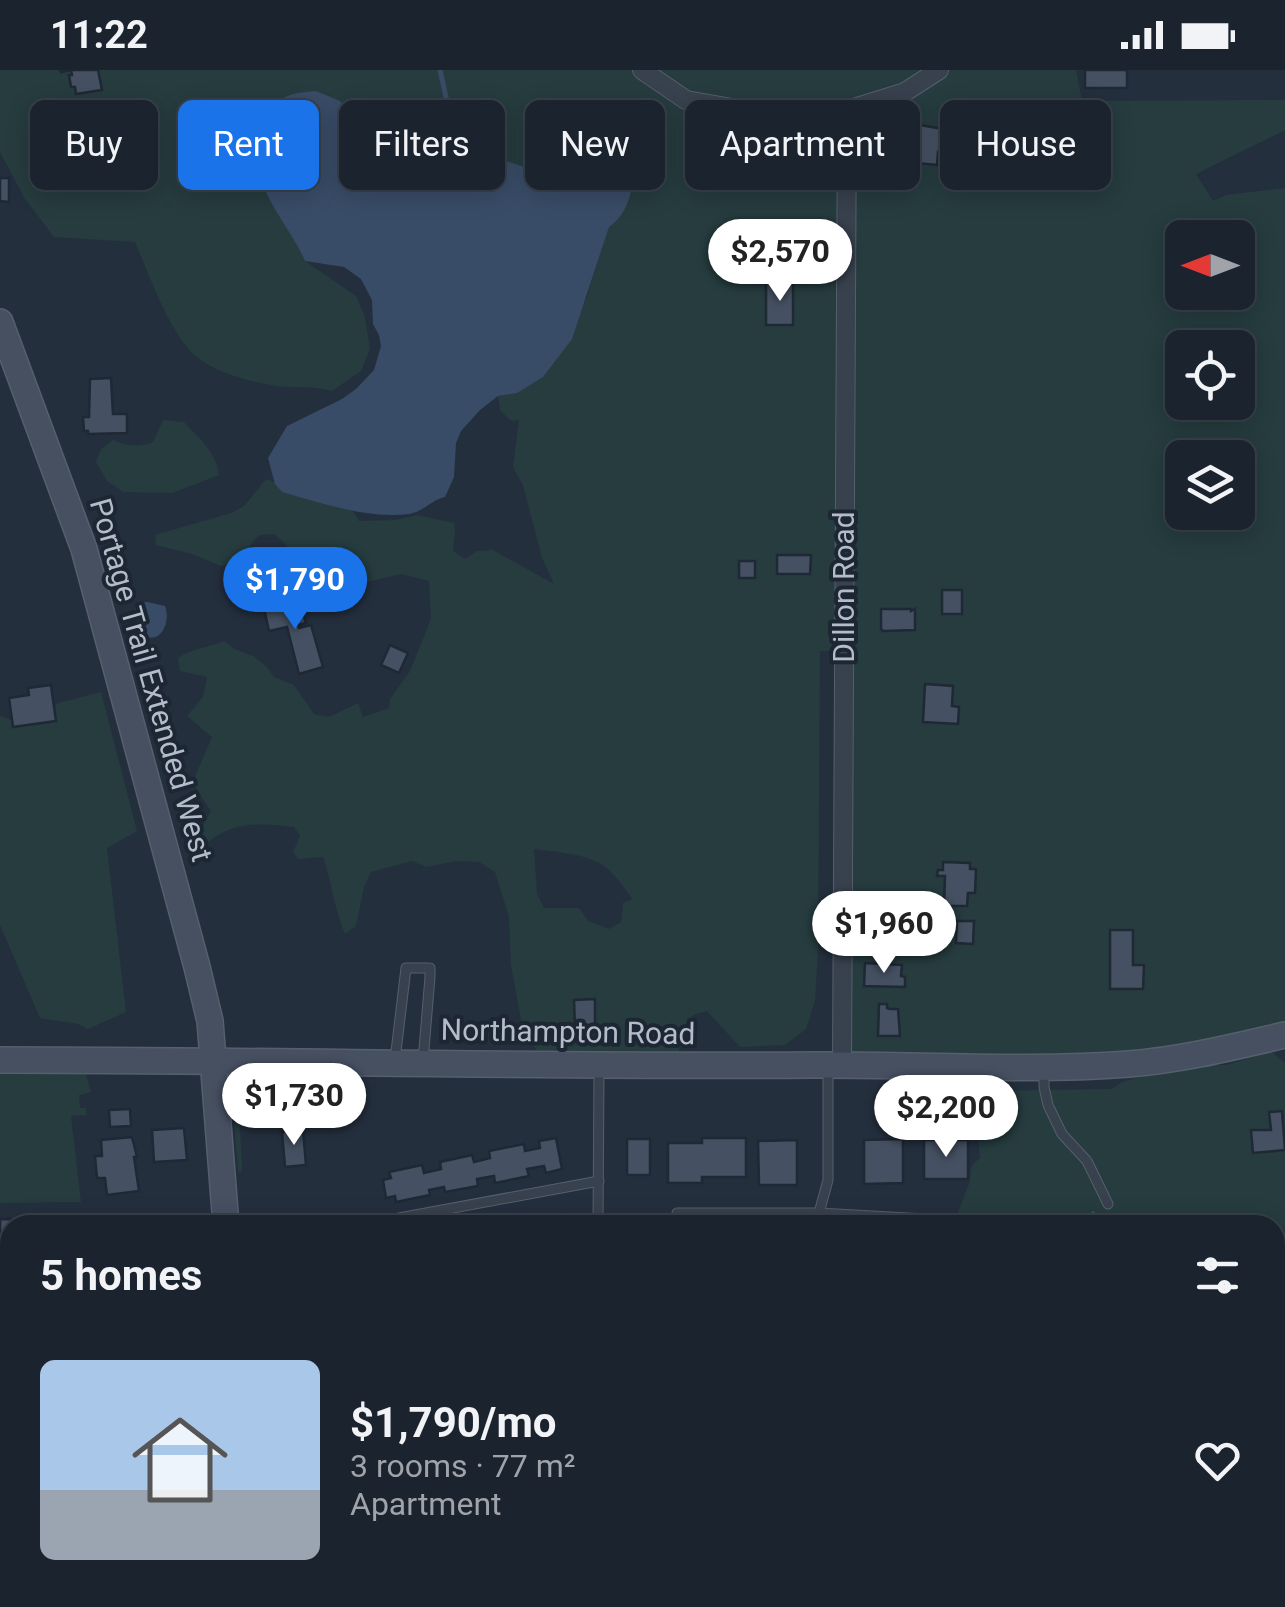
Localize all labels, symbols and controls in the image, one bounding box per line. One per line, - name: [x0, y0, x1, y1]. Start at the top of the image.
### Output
- text: 11:22: [50, 13, 148, 57]
- chip: Buy: [30, 100, 158, 190]
- chip: Rent: [178, 100, 319, 190]
- chip: Filters: [339, 100, 505, 190]
- chip: New: [525, 100, 665, 190]
- chip: Apartment: [685, 100, 920, 190]
- chip: House: [940, 100, 1111, 190]
- pin: $2,570: [699, 219, 861, 304]
- north arrow: [1165, 220, 1255, 310]
- map controls: [1165, 220, 1255, 530]
- text: $2,570: [730, 232, 830, 270]
- button: locate: [1165, 330, 1255, 420]
- button: layers: [1165, 440, 1255, 530]
- street label: Portage Trail Extended West: [83, 494, 220, 865]
- street label: Dillon Road: [826, 511, 861, 663]
- pin: $1,790: [214, 547, 376, 632]
- text: $1,790: [245, 560, 345, 598]
- pin: $1,960: [803, 891, 965, 976]
- text: $1,960: [834, 904, 934, 942]
- street label: Northampton Road: [440, 1012, 696, 1051]
- pin: $1,730: [213, 1063, 375, 1148]
- pin: $2,200: [865, 1075, 1027, 1160]
- text: $1,730: [244, 1076, 344, 1114]
- text: $2,200: [896, 1088, 996, 1126]
- icon: filters: [1190, 1248, 1245, 1303]
- text: 5 homes: [40, 1251, 202, 1300]
- text: $1,790/mo: [350, 1398, 557, 1447]
- icon: home: [120, 1400, 240, 1520]
- icon: heart: [1190, 1433, 1245, 1488]
- text: 3 rooms · 77 m²: [350, 1447, 575, 1485]
- text: Apartment: [350, 1485, 502, 1523]

